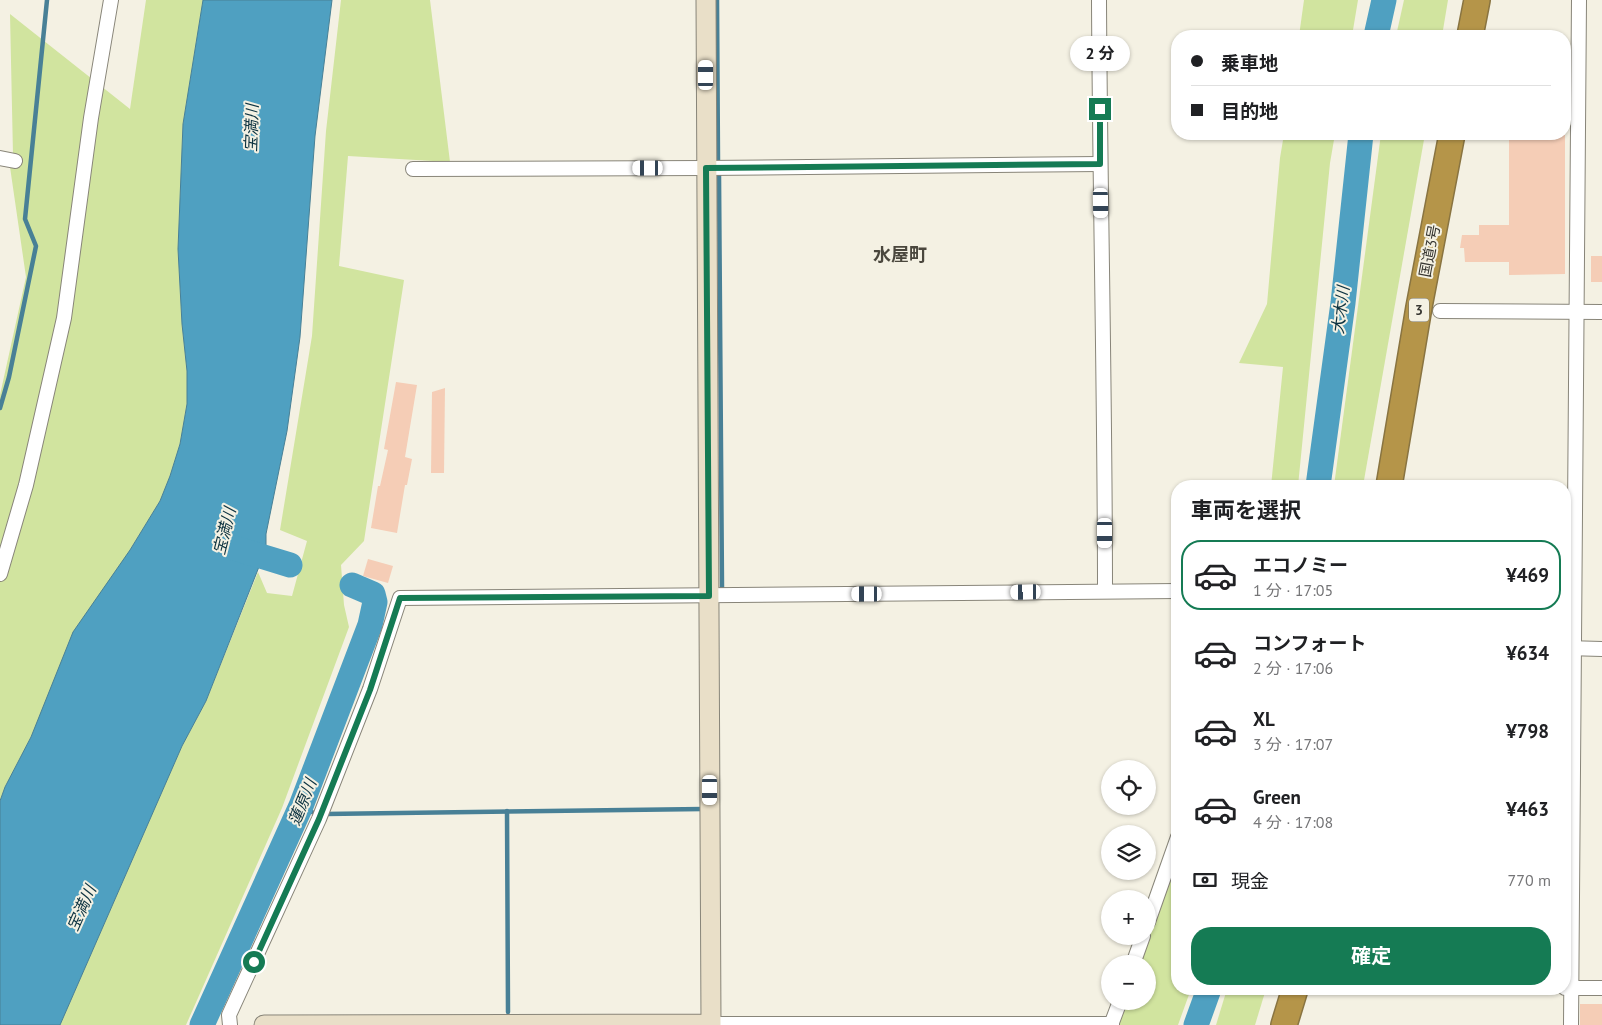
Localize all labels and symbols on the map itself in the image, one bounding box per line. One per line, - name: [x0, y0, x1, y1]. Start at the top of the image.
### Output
- callout: 2 分: [1070, 36, 1130, 72]
- car: [698, 60, 713, 90]
- route end: [1089, 98, 1111, 120]
- water label: 宝満川: [240, 102, 262, 152]
- car: [633, 161, 663, 176]
- car: [1093, 188, 1108, 218]
- street label: 国道3号: [1415, 223, 1444, 279]
- district label: 水屋町: [873, 243, 927, 266]
- water label: 大木川: [1327, 283, 1353, 335]
- road number: 3: [1409, 298, 1429, 322]
- water label: 宝満川: [208, 503, 240, 557]
- car: [1097, 518, 1112, 548]
- car: [1010, 584, 1041, 600]
- car: [852, 587, 882, 602]
- water label: 蓮原川: [284, 774, 321, 828]
- car: [702, 775, 717, 805]
- water label: 宝満川: [62, 880, 101, 934]
- route start: [243, 951, 265, 973]

